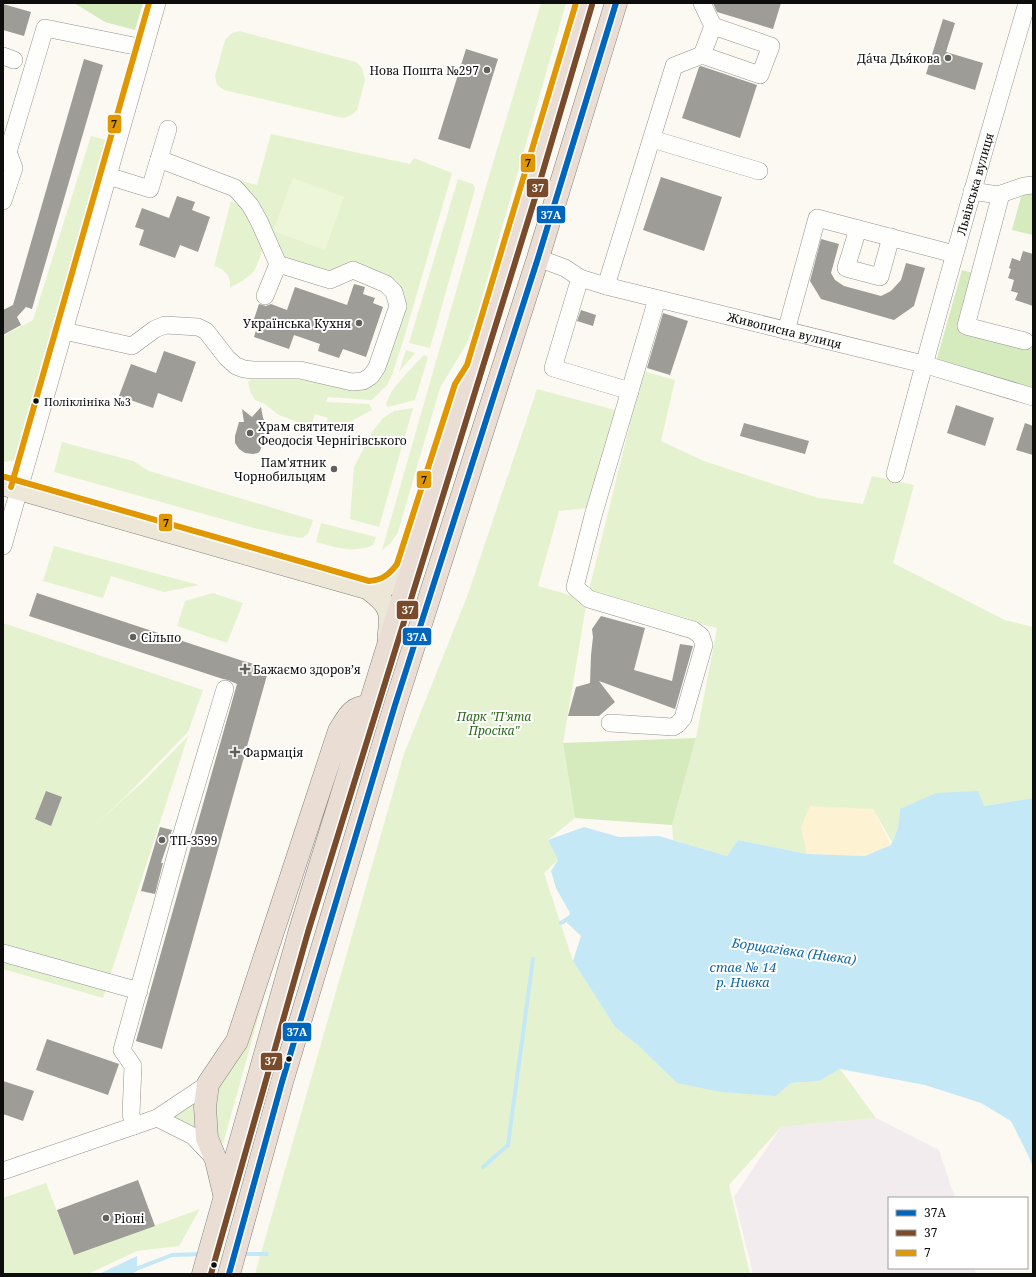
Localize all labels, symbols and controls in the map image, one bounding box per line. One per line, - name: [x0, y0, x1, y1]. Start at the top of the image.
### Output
- place label: Да́ча Дья́кова: [857, 50, 940, 67]
- marker: Да́ча Дья́кова: [943, 53, 953, 63]
- place label: Нова Пошта №297: [369, 62, 479, 79]
- marker: Нова Пошта №297: [482, 65, 492, 75]
- line badge: 7: [107, 114, 122, 134]
- text: 7: [111, 116, 117, 131]
- street label: Львівська вулиця: [952, 130, 997, 237]
- line badge: 7: [520, 153, 536, 173]
- text: 7: [525, 155, 531, 170]
- line badge: 37: [526, 178, 549, 198]
- text: 37: [532, 180, 544, 195]
- line badge: 37А: [536, 205, 566, 224]
- text: 37А: [541, 207, 562, 222]
- street label: Живописна вулиця: [725, 307, 844, 352]
- place label: Українська Кухня: [243, 315, 351, 332]
- marker: Українська Кухня: [354, 318, 364, 328]
- place label: Поліклініка №3: [44, 394, 131, 409]
- marker: Поліклініка №3: [31, 396, 41, 406]
- place label: Храм святителя Феодосія Чернігівського: [258, 418, 407, 449]
- marker: Храм святителя Феодосія Чернігівського: [245, 428, 255, 438]
- place label: Пам'ятник Чорнобильцям: [234, 454, 327, 485]
- marker: Пам'ятник Чорнобильцям: [329, 464, 339, 474]
- line badge: 7: [416, 470, 432, 489]
- text: 7: [421, 472, 427, 487]
- line badge: 7: [158, 513, 173, 532]
- text: 7: [163, 515, 169, 530]
- line badge: 37: [396, 600, 419, 620]
- text: 37: [402, 602, 414, 617]
- line badge: 37А: [402, 627, 432, 646]
- place label: Сільпо: [141, 629, 181, 646]
- text: 37А: [407, 629, 428, 644]
- marker: Сільпо: [128, 632, 138, 642]
- place label: Бажаємо здоровʼя: [253, 661, 361, 678]
- marker: Бажаємо здоровʼя: [240, 664, 250, 674]
- park label: Парк "П'ята Просіка": [456, 708, 531, 739]
- place label: Фармація: [243, 744, 304, 761]
- marker: Фармація: [230, 747, 240, 757]
- place label: ТП-3599: [170, 832, 217, 849]
- marker: ТП-3599: [157, 835, 167, 845]
- water label: Борщагівка (Нивка): [730, 933, 858, 969]
- water label: став № 14 р. Нивка: [710, 958, 776, 991]
- line badge: 37А: [282, 1022, 312, 1042]
- text: 37А: [287, 1024, 308, 1039]
- line badge: 37: [260, 1052, 283, 1071]
- text: 37: [265, 1053, 277, 1068]
- unlabelled marker: [284, 1054, 294, 1064]
- legend: [888, 1197, 1028, 1269]
- text: 37А: [924, 1204, 946, 1221]
- place label: Ріоні: [114, 1210, 145, 1227]
- marker: Ріоні: [101, 1213, 111, 1223]
- text: 37: [924, 1224, 938, 1241]
- text: 7: [924, 1244, 931, 1261]
- unlabelled marker: [209, 1260, 219, 1270]

